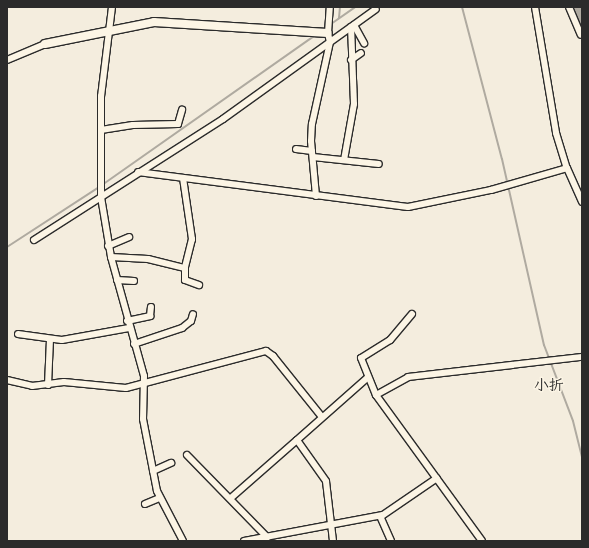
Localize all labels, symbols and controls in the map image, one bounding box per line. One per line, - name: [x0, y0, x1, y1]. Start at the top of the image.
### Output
- district label: 小折: [534, 378, 564, 396]

